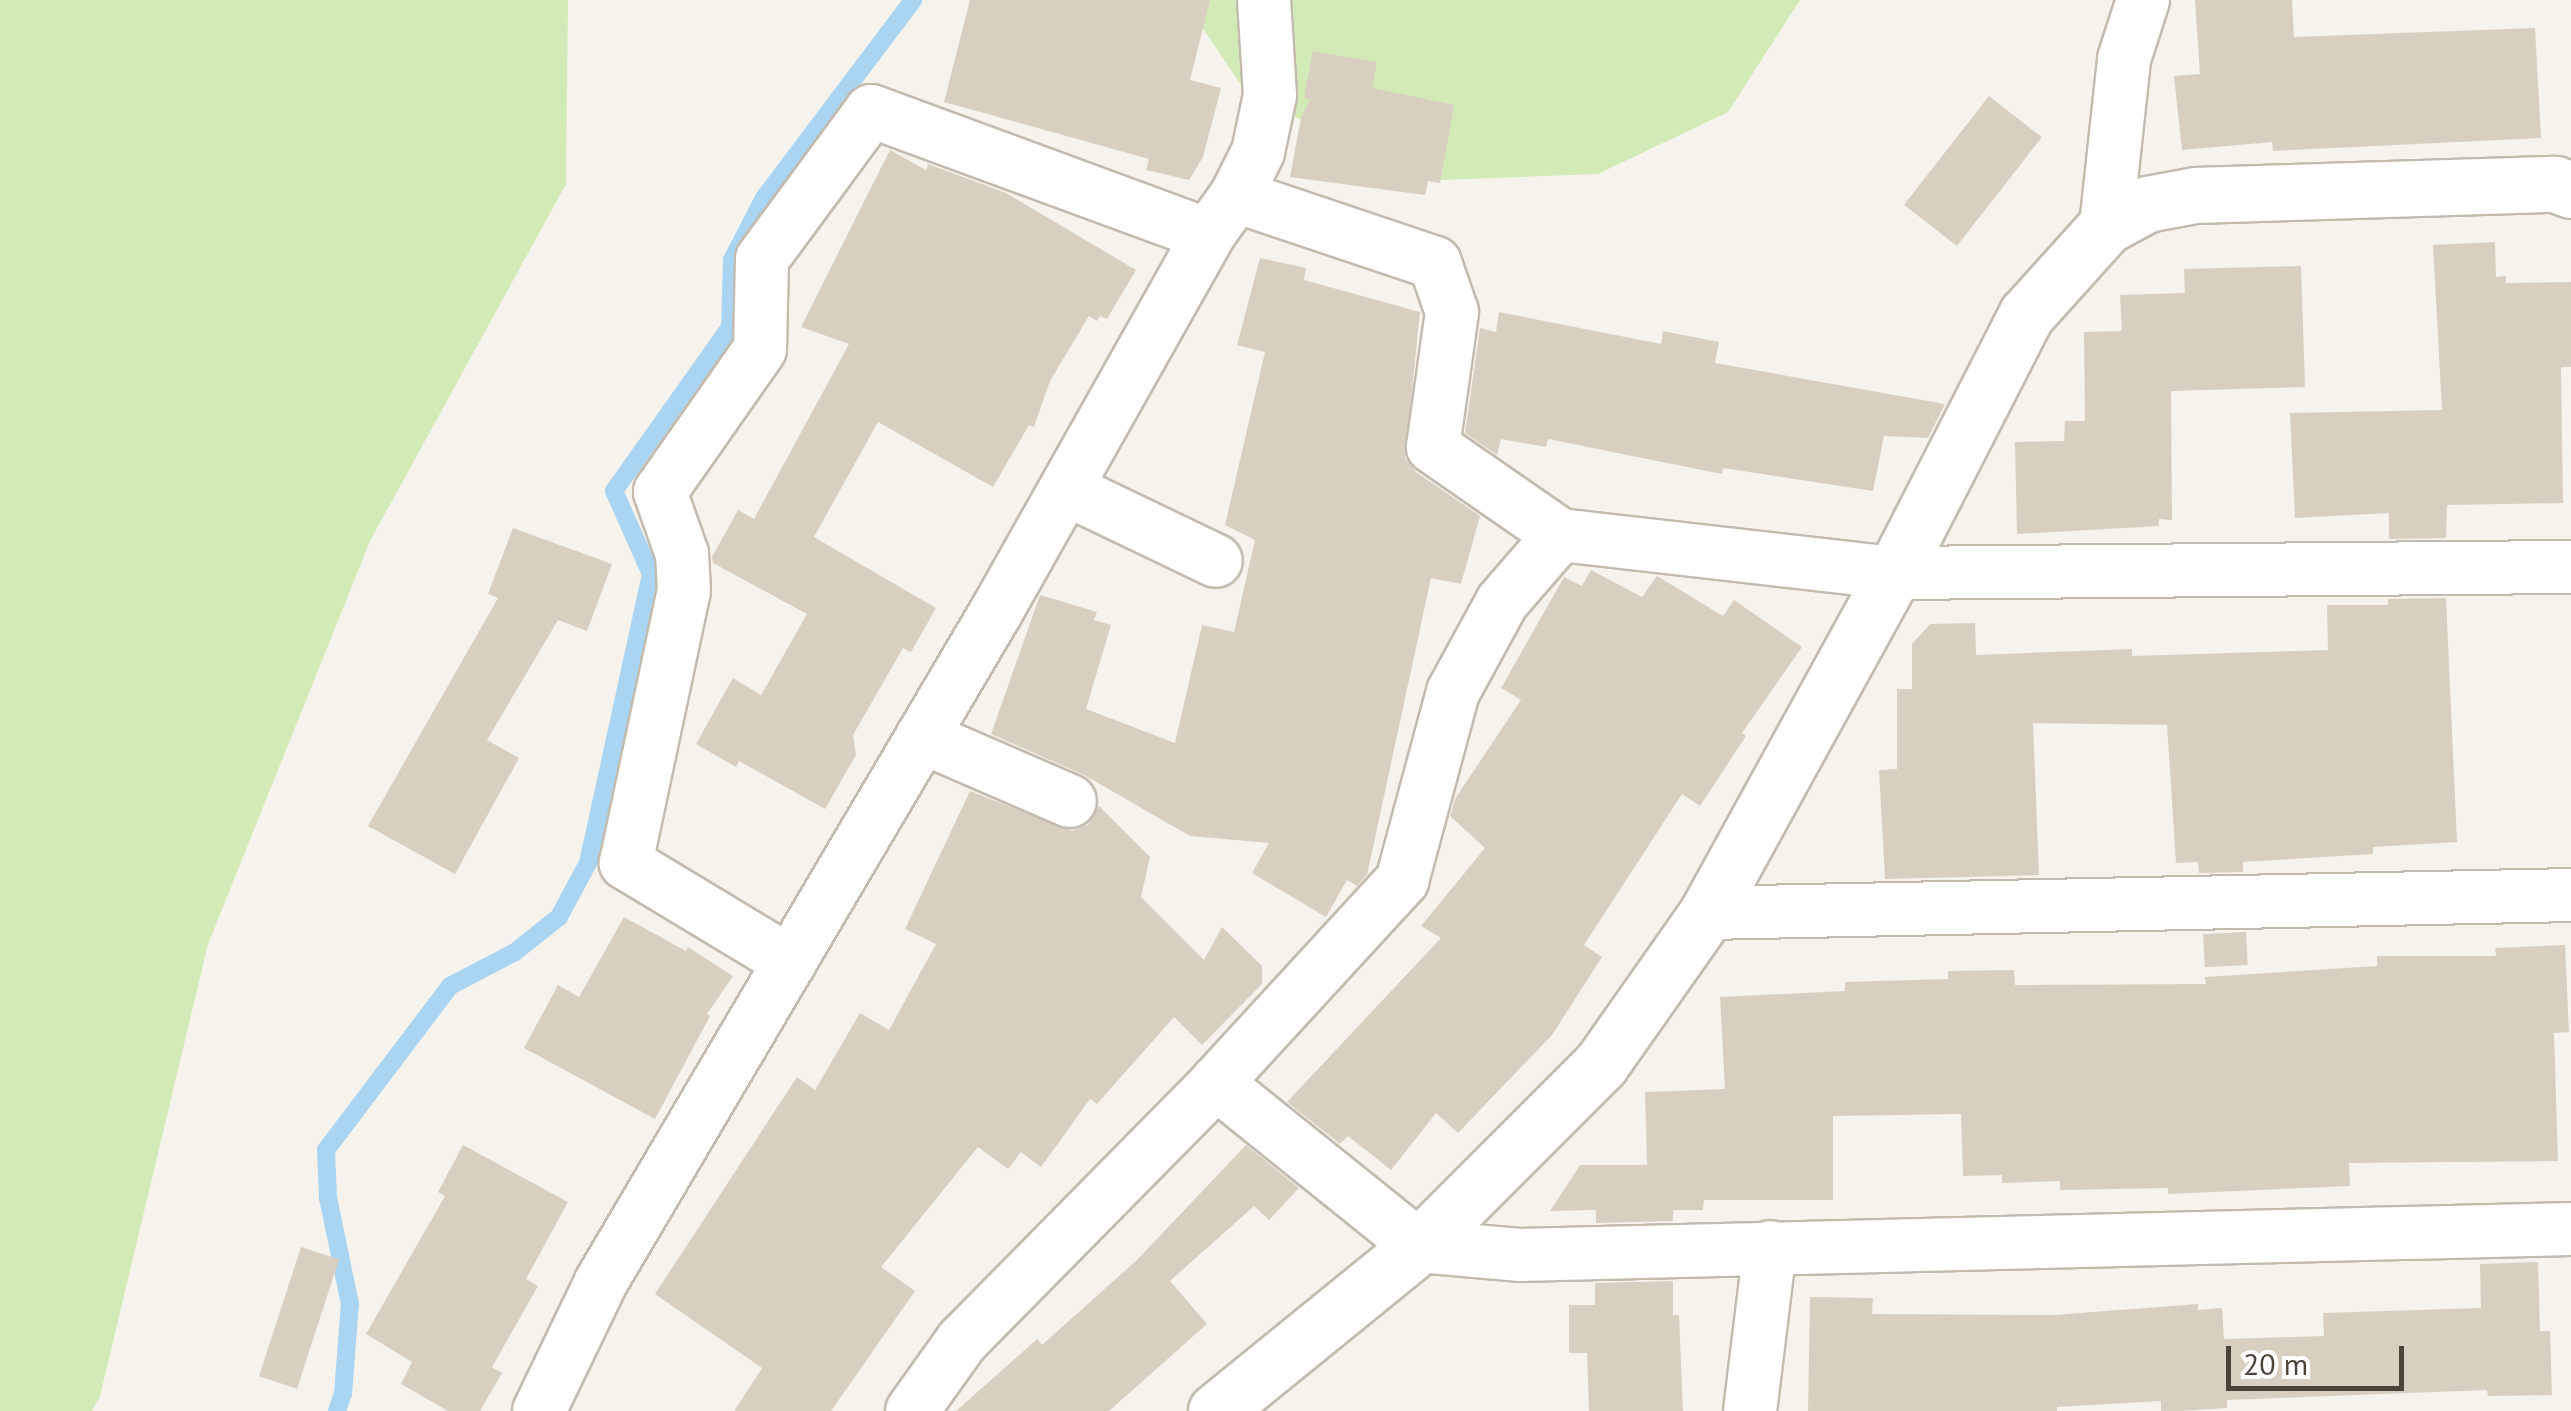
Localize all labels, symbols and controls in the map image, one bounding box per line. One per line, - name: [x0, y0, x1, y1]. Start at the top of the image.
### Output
- scale bar: [2231, 1326, 2408, 1388]
- text: 20 m: [2243, 1344, 2308, 1383]

